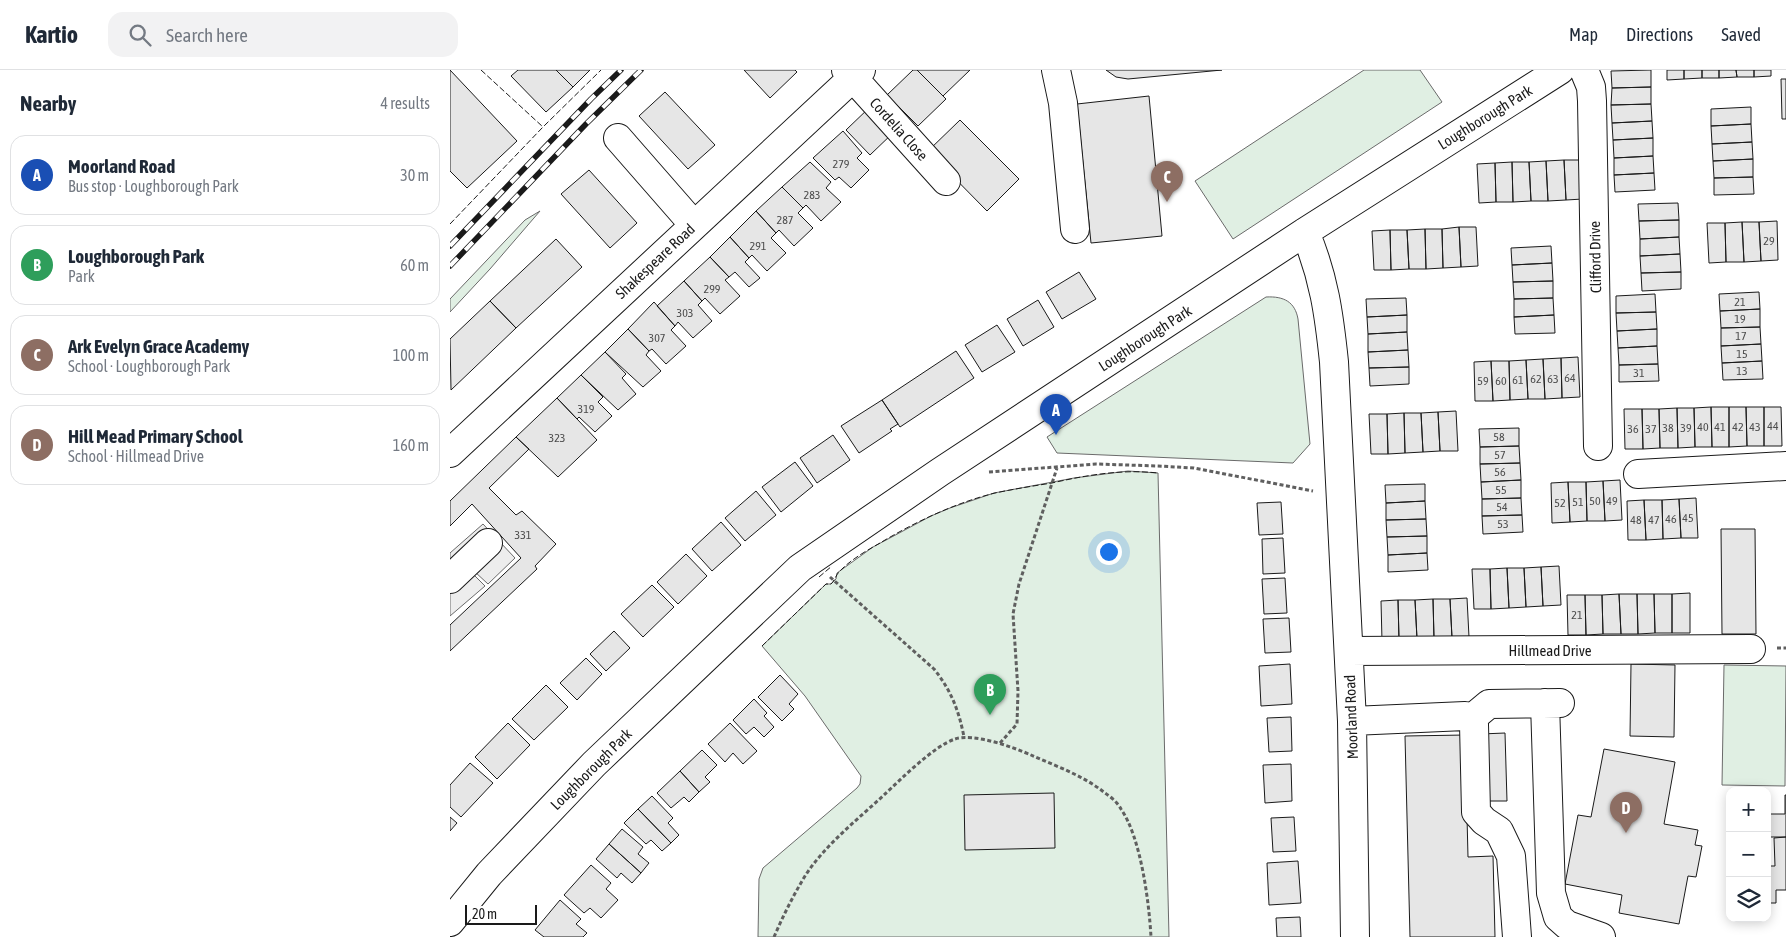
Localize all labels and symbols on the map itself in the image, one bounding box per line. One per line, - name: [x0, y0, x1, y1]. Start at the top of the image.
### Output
- street label: Loughborough Park: [1435, 81, 1535, 153]
- street label: Cordelia Close: [866, 94, 932, 164]
- house number: 279: [833, 157, 850, 171]
- pin: C: [1151, 161, 1183, 202]
- house number: 283: [804, 188, 820, 202]
- house number: 287: [777, 213, 794, 227]
- street label: Shakespeare Road: [612, 220, 698, 302]
- street label: Clifford Drive: [1586, 221, 1604, 293]
- house number: 29: [1763, 234, 1775, 248]
- house number: 291: [750, 239, 767, 253]
- house number: 299: [704, 282, 721, 296]
- house number: 21: [1734, 295, 1746, 309]
- street label: Loughborough Park: [1095, 301, 1195, 374]
- house number: 303: [677, 306, 693, 320]
- house number: 19: [1734, 312, 1746, 326]
- house number: 17: [1735, 329, 1747, 343]
- house number: 307: [649, 331, 666, 345]
- house number: 15: [1736, 347, 1748, 361]
- house number: 13: [1736, 364, 1748, 378]
- house number: 31: [1633, 366, 1645, 380]
- house number: 64: [1564, 371, 1576, 385]
- house number: 62: [1530, 372, 1542, 386]
- house number: 63: [1547, 372, 1559, 386]
- house number: 61: [1512, 373, 1524, 387]
- house number: 59: [1477, 374, 1489, 388]
- house number: 60: [1495, 374, 1507, 388]
- pin: A: [1040, 394, 1072, 435]
- house number: 319: [578, 402, 595, 416]
- house number: 44: [1767, 419, 1779, 433]
- house number: 40: [1697, 420, 1709, 434]
- house number: 41: [1714, 420, 1726, 434]
- house number: 42: [1732, 420, 1744, 434]
- house number: 43: [1749, 420, 1761, 434]
- house number: 38: [1662, 421, 1674, 435]
- house number: 39: [1680, 421, 1692, 435]
- house number: 36: [1627, 422, 1639, 436]
- house number: 37: [1645, 422, 1657, 436]
- house number: 58: [1493, 430, 1505, 444]
- house number: 323: [549, 431, 565, 445]
- house number: 57: [1494, 448, 1506, 462]
- house number: 56: [1494, 465, 1506, 479]
- house number: 55: [1495, 483, 1507, 497]
- house number: 50: [1589, 494, 1601, 508]
- house number: 49: [1606, 494, 1618, 508]
- house number: 51: [1572, 495, 1584, 509]
- house number: 52: [1554, 496, 1566, 510]
- house number: 54: [1496, 500, 1508, 514]
- house number: 45: [1682, 511, 1694, 525]
- house number: 46: [1665, 512, 1677, 526]
- house number: 48: [1630, 513, 1642, 527]
- house number: 47: [1648, 513, 1660, 527]
- house number: 53: [1497, 517, 1509, 531]
- house number: 331: [515, 528, 532, 542]
- your location: [1096, 539, 1122, 565]
- house number: 21: [1571, 608, 1583, 622]
- street label: Hillmead Drive: [1509, 642, 1592, 659]
- pin: B: [974, 674, 1006, 715]
- street label: Moorland Road: [1341, 674, 1361, 760]
- street label: Loughborough Park: [547, 725, 635, 813]
- pin: D: [1610, 792, 1642, 833]
- scale bar: [465, 902, 538, 925]

